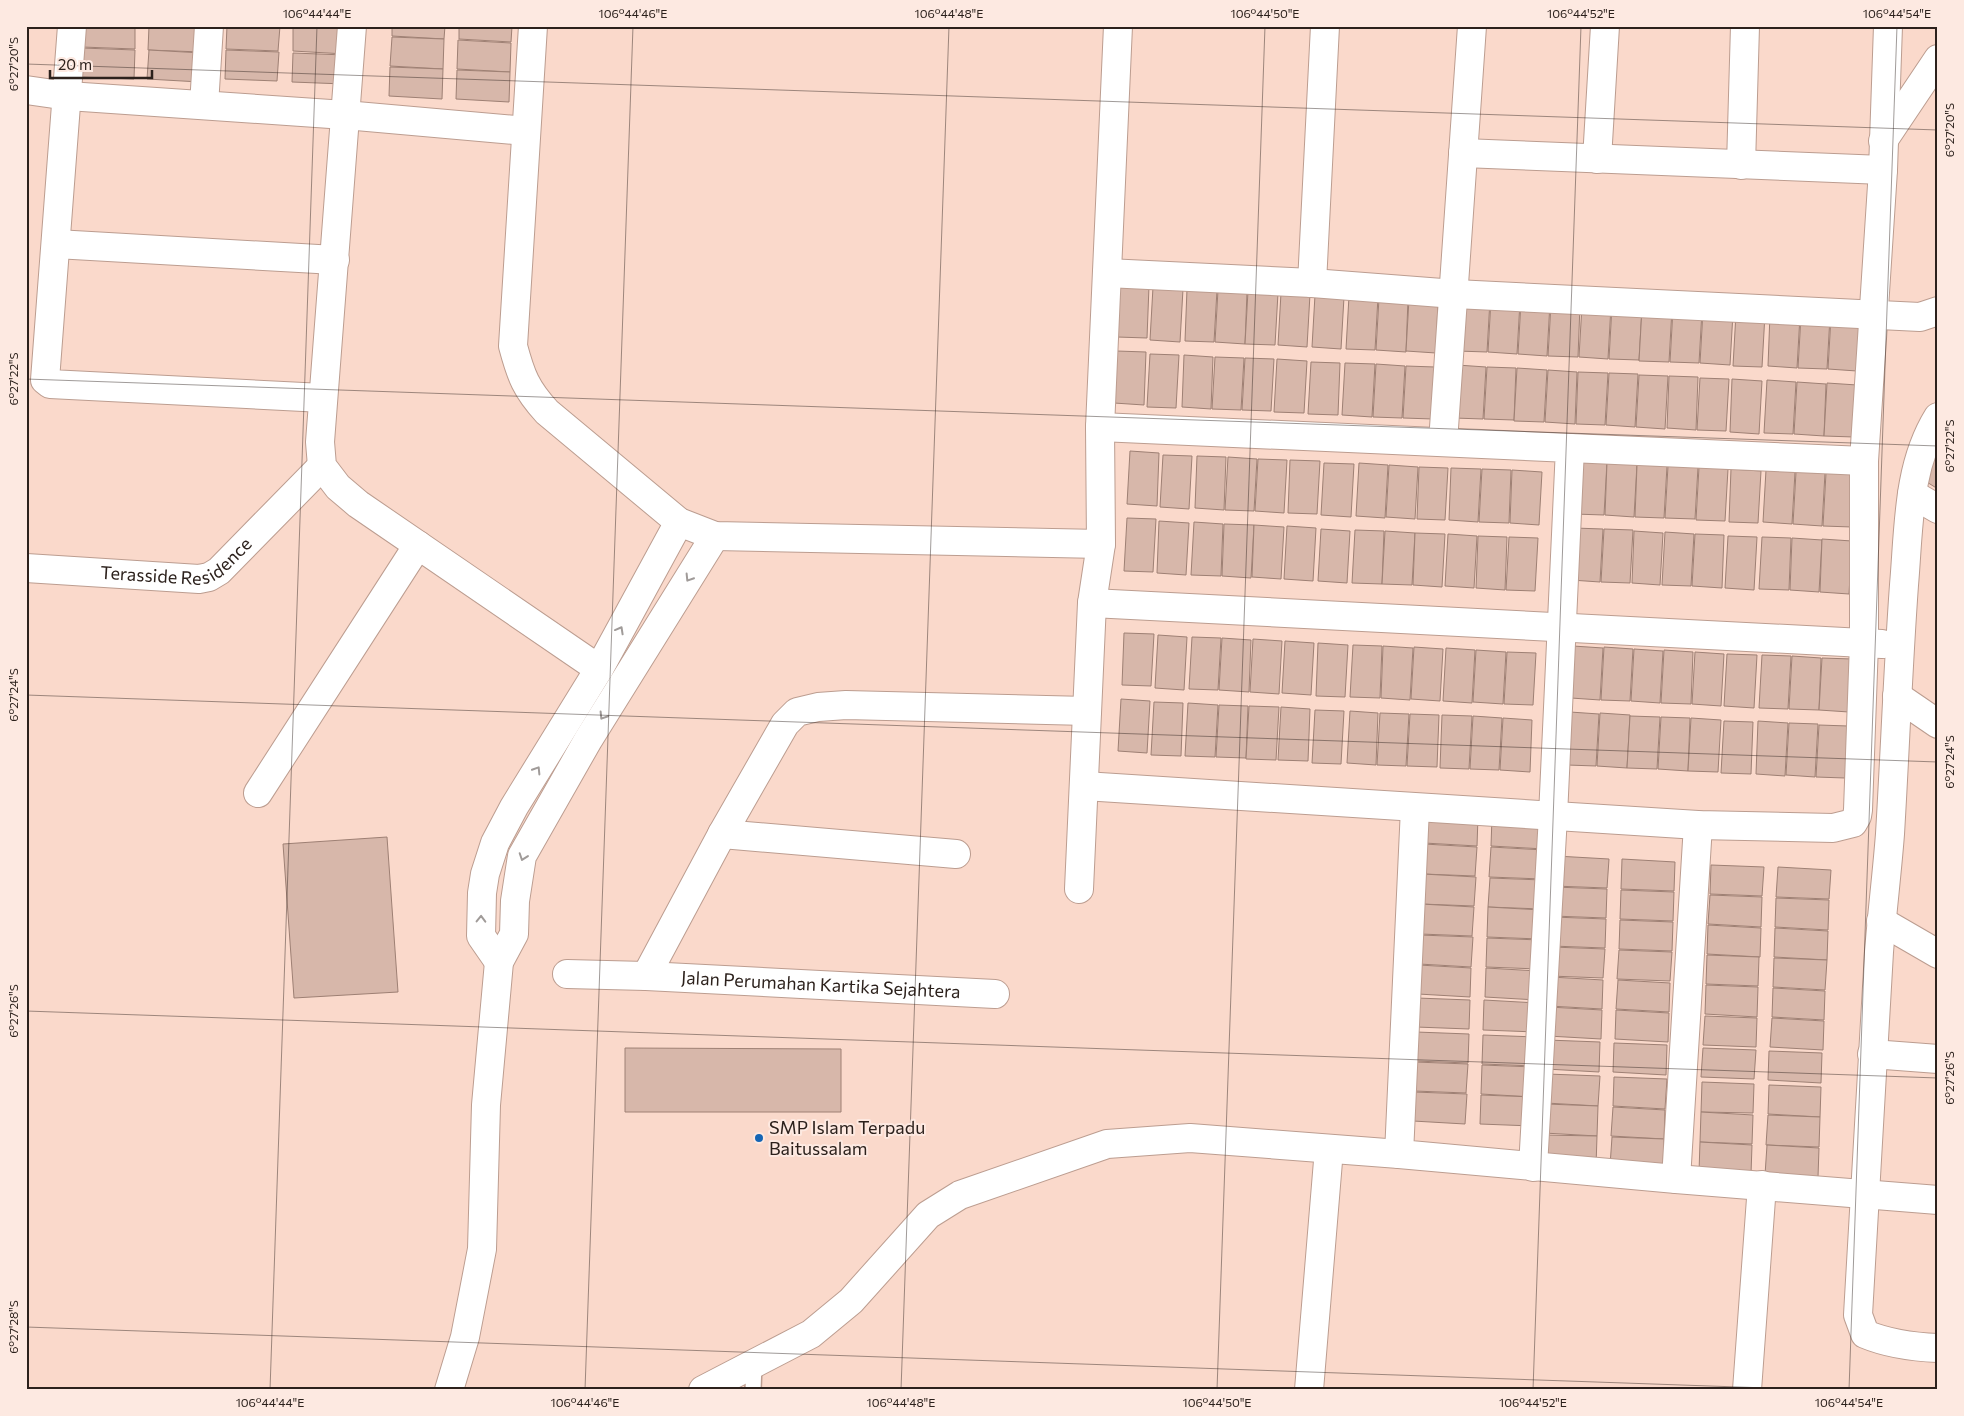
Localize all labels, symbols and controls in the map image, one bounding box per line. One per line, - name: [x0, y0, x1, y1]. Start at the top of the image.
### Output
- text: 106°44'44"E: [283, 6, 351, 20]
- text: 106°44'46"E: [599, 6, 667, 20]
- text: 106°44'48"E: [915, 6, 983, 20]
- text: 106°44'50"E: [1231, 6, 1300, 20]
- text: 106°44'52"E: [1547, 6, 1615, 20]
- text: 106°44'54"E: [1863, 6, 1931, 20]
- text: 6°27'20"S: [6, 37, 20, 91]
- scale bar: [50, 48, 152, 80]
- text: 20 m: [58, 55, 92, 73]
- text: 6°27'20"S: [1942, 103, 1956, 157]
- text: 6°27'22"S: [6, 352, 20, 406]
- text: 6°27'22"S: [1942, 419, 1956, 473]
- street label: Terasside Residence: [100, 532, 256, 589]
- one-way arrow: [686, 572, 695, 581]
- one-way arrow: [614, 626, 624, 635]
- text: 6°27'24"S: [6, 668, 20, 722]
- one-way arrow: [600, 710, 609, 719]
- text: 6°27'24"S: [1942, 735, 1956, 789]
- one-way arrow: [531, 766, 541, 775]
- one-way arrow: [519, 852, 529, 861]
- one-way arrow: [476, 915, 486, 922]
- street label: Jalan Perumahan Kartika Sejahtera: [680, 966, 961, 1002]
- text: 6°27'26"S: [6, 984, 20, 1038]
- text: 6°27'26"S: [1942, 1051, 1956, 1105]
- place label: SMP Islam Terpadu Baitussalam: [769, 1116, 925, 1159]
- marker: SMP Islam Terpadu Baitussalam: [753, 1132, 765, 1144]
- text: 6°27'28"S: [6, 1300, 20, 1354]
- text: 106°44'44"E: [236, 1395, 304, 1409]
- text: 106°44'46"E: [551, 1395, 619, 1409]
- text: 106°44'48"E: [867, 1395, 935, 1409]
- text: 106°44'50"E: [1183, 1395, 1252, 1409]
- text: 106°44'52"E: [1499, 1395, 1567, 1409]
- text: 106°44'54"E: [1815, 1395, 1883, 1409]

